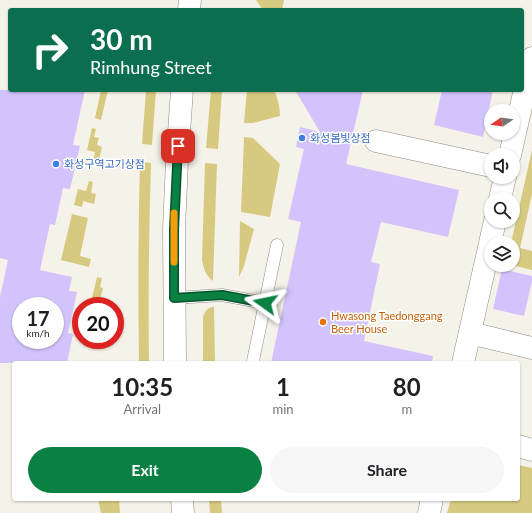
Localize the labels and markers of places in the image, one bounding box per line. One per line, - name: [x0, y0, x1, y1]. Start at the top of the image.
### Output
- pin: [161, 129, 195, 163]
- place label: 화성봄빛상점: [310, 131, 371, 144]
- marker: 화성봄빛상점: [297, 133, 307, 143]
- place label: 화성구역고기상점: [64, 157, 145, 170]
- marker: 화성구역고기상점: [51, 159, 61, 169]
- place label: Hwasong Taedonggang Beer House: [331, 309, 443, 335]
- marker: Hwasong Taedonggang Beer House: [318, 317, 328, 327]

